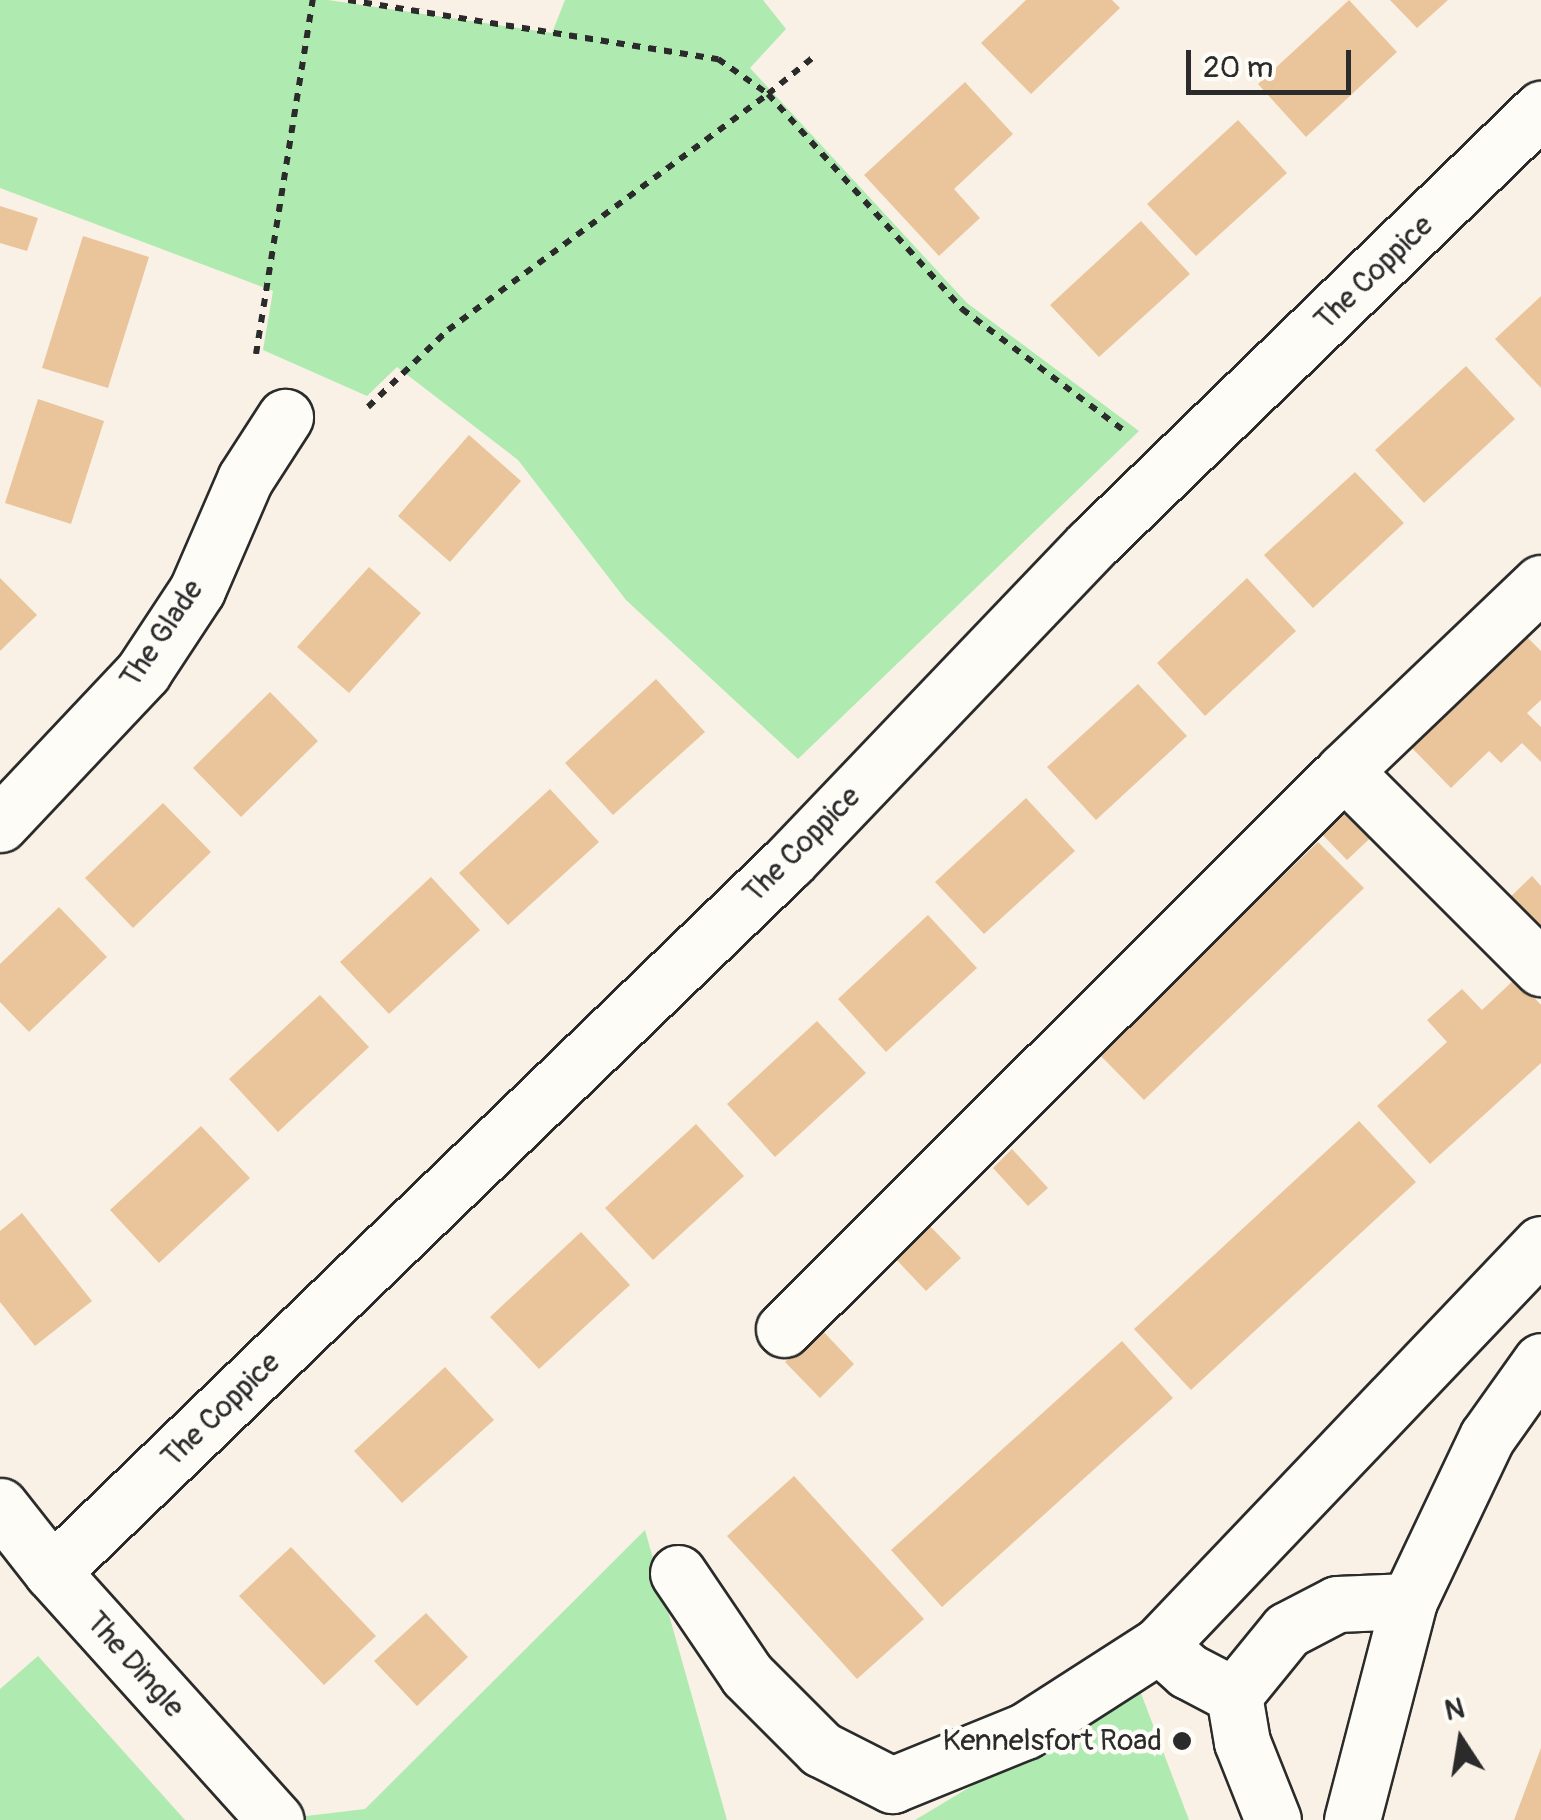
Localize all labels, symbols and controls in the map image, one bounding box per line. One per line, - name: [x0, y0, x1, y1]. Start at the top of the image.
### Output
- scale bar: [1191, 30, 1356, 92]
- text: 20 m: [1203, 49, 1273, 86]
- street label: The Coppice: [1307, 208, 1441, 338]
- street label: The Glade: [113, 573, 211, 695]
- street label: The Coppice: [736, 779, 868, 911]
- street label: The Coppice: [154, 1345, 288, 1475]
- street label: The Dingle: [78, 1605, 192, 1725]
- north arrow: [1411, 1690, 1511, 1790]
- text: N: [1442, 1691, 1468, 1729]
- place label: Kennelsfort Road: [942, 1723, 1162, 1759]
- marker: Kennelsfort Road: [1171, 1730, 1193, 1752]

